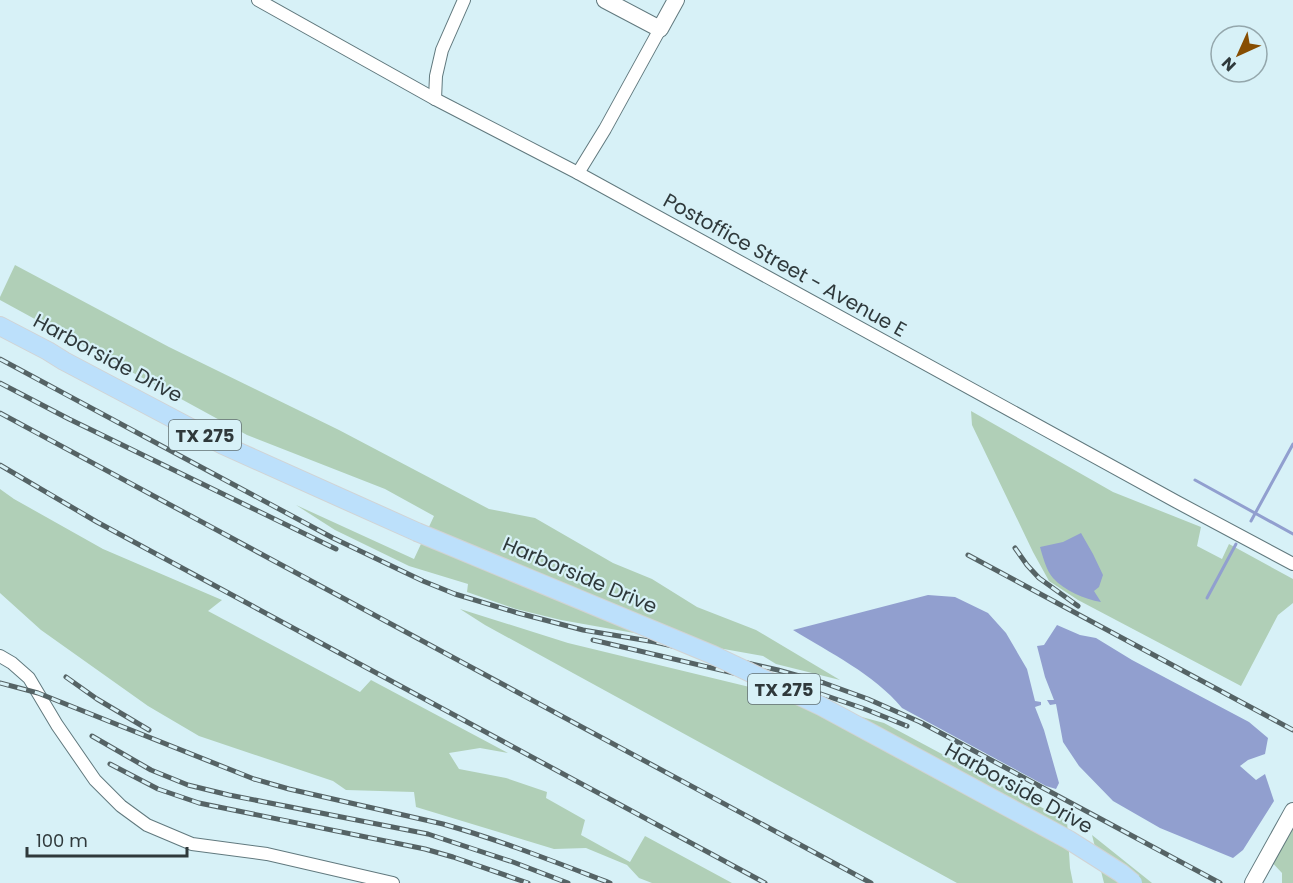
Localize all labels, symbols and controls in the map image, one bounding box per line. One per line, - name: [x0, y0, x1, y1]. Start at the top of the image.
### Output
- north arrow: [1209, 24, 1269, 84]
- text: N: [1216, 52, 1241, 77]
- street label: Postoffice Street - Avenue E: [658, 186, 912, 344]
- street label: Harborside Drive: [28, 307, 188, 409]
- road number: TX 275: [169, 420, 241, 450]
- street label: Harborside Drive: [498, 530, 662, 620]
- road number: TX 275: [748, 674, 820, 704]
- street label: Harborside Drive: [940, 736, 1098, 840]
- scale bar: [27, 820, 188, 858]
- text: 100 m: [36, 828, 88, 853]

